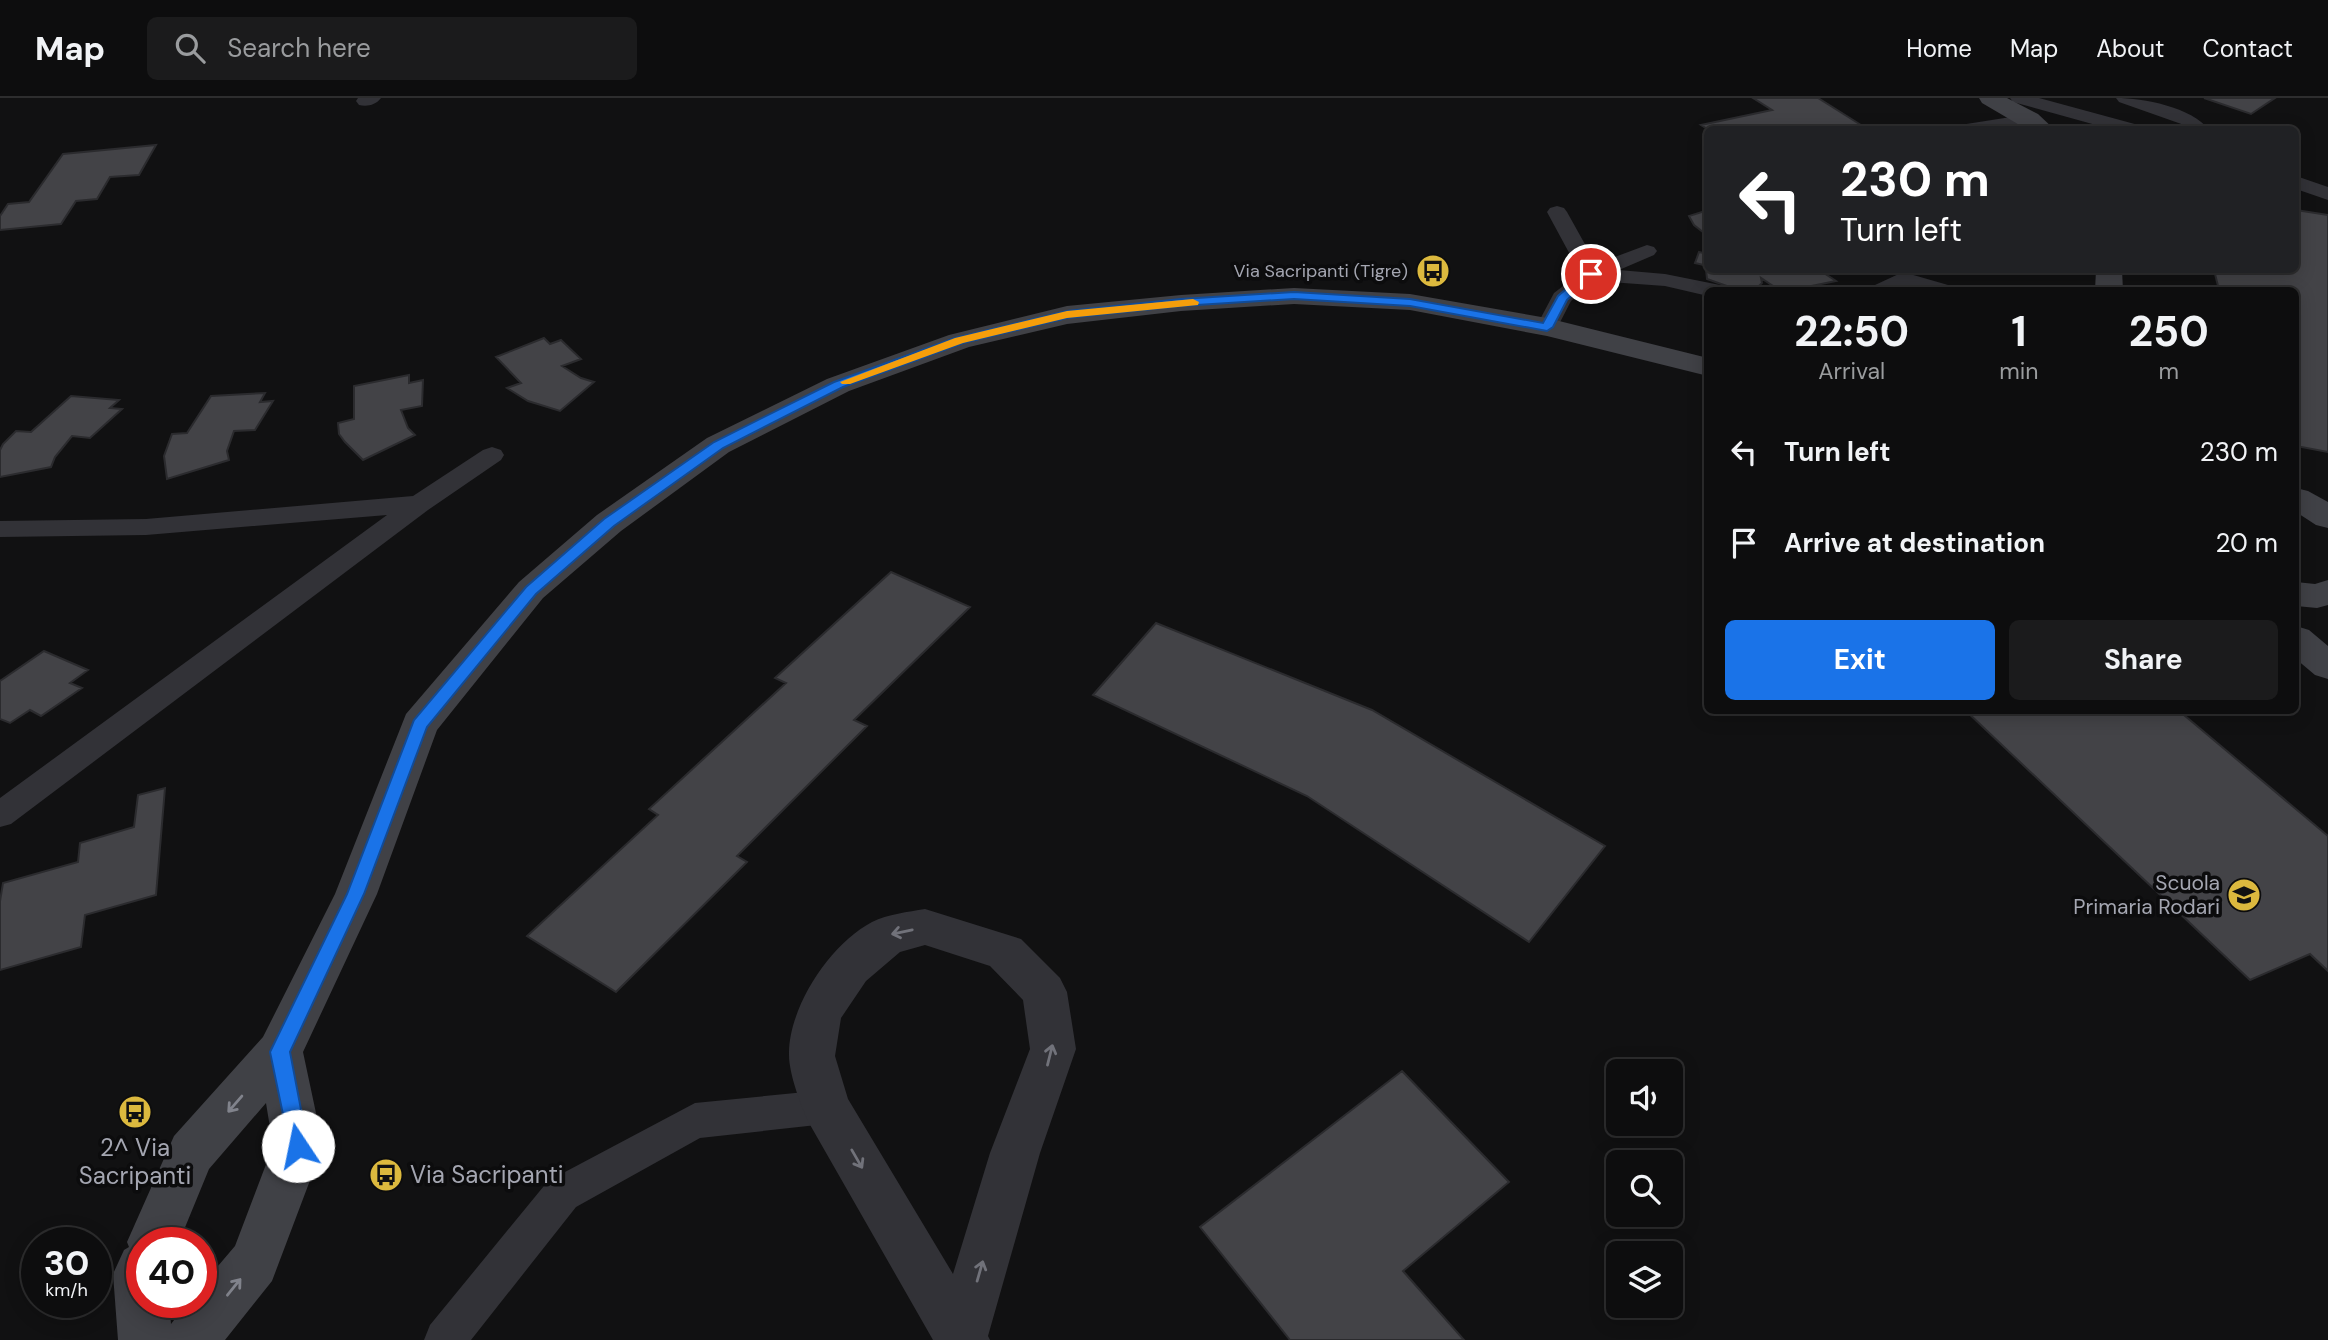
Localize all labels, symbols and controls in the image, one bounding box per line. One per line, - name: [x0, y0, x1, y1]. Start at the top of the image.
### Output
- search box: [147, 17, 637, 80]
- text: Map: [35, 27, 105, 70]
- icon: search: [171, 29, 209, 67]
- text: Search here: [227, 31, 371, 65]
- text: Home: [1906, 33, 1972, 64]
- text: Map: [2010, 33, 2058, 64]
- text: About: [2096, 33, 2165, 64]
- text: Contact: [2203, 33, 2293, 64]
- text: 230 m: [1840, 147, 1990, 211]
- icon: left: [1725, 154, 1816, 245]
- text: Turn left: [1840, 209, 1962, 251]
- pin: [1561, 244, 1621, 304]
- bus stop icon: Via Sacripanti (Tigre): [1414, 252, 1452, 290]
- icon: arrive: [1572, 255, 1610, 293]
- place label: Via Sacripanti (Tigre): [1234, 259, 1408, 283]
- text: 22:50: [1794, 304, 1909, 359]
- text: 1: [2011, 304, 2027, 359]
- text: 250: [2129, 304, 2209, 359]
- text: Arrival: [1818, 356, 1885, 386]
- text: min: [1999, 356, 2039, 386]
- text: m: [2159, 356, 2179, 386]
- icon: left: [1725, 433, 1763, 471]
- text: Turn left: [1784, 435, 1891, 469]
- text: 230 m: [2200, 435, 2278, 469]
- icon: arrive: [1725, 524, 1763, 562]
- text: Arrive at destination: [1784, 526, 2045, 560]
- text: 20 m: [2215, 526, 2278, 560]
- button: Exit: [1725, 620, 1995, 700]
- button: Share: [2009, 620, 2278, 700]
- place label: Scuola Primaria Rodari: [2073, 869, 2220, 921]
- school or university icon: Scuola Primaria Rodari: [2225, 876, 2263, 914]
- one-way arrow: [891, 926, 914, 940]
- one-way arrow: [1044, 1044, 1057, 1067]
- map controls: [1606, 1059, 1683, 1318]
- button: sound: [1606, 1059, 1683, 1136]
- bus stop icon: 2^ Via Sacripanti: [116, 1093, 154, 1131]
- one-way arrow: [227, 1094, 243, 1112]
- position arrow: [261, 1109, 335, 1183]
- place label: 2^ Via Sacripanti: [79, 1132, 191, 1191]
- one-way arrow: [850, 1149, 864, 1169]
- button: search: [1606, 1150, 1683, 1227]
- bus stop icon: Via Sacripanti: [367, 1156, 405, 1194]
- place label: Via Sacripanti: [410, 1159, 564, 1190]
- speed limit sign: 40: [126, 1227, 217, 1318]
- text: 30: [44, 1240, 89, 1286]
- button: layers: [1606, 1241, 1683, 1318]
- one-way arrow: [974, 1260, 987, 1283]
- text: km/h: [45, 1278, 88, 1302]
- one-way arrow: [227, 1279, 242, 1297]

